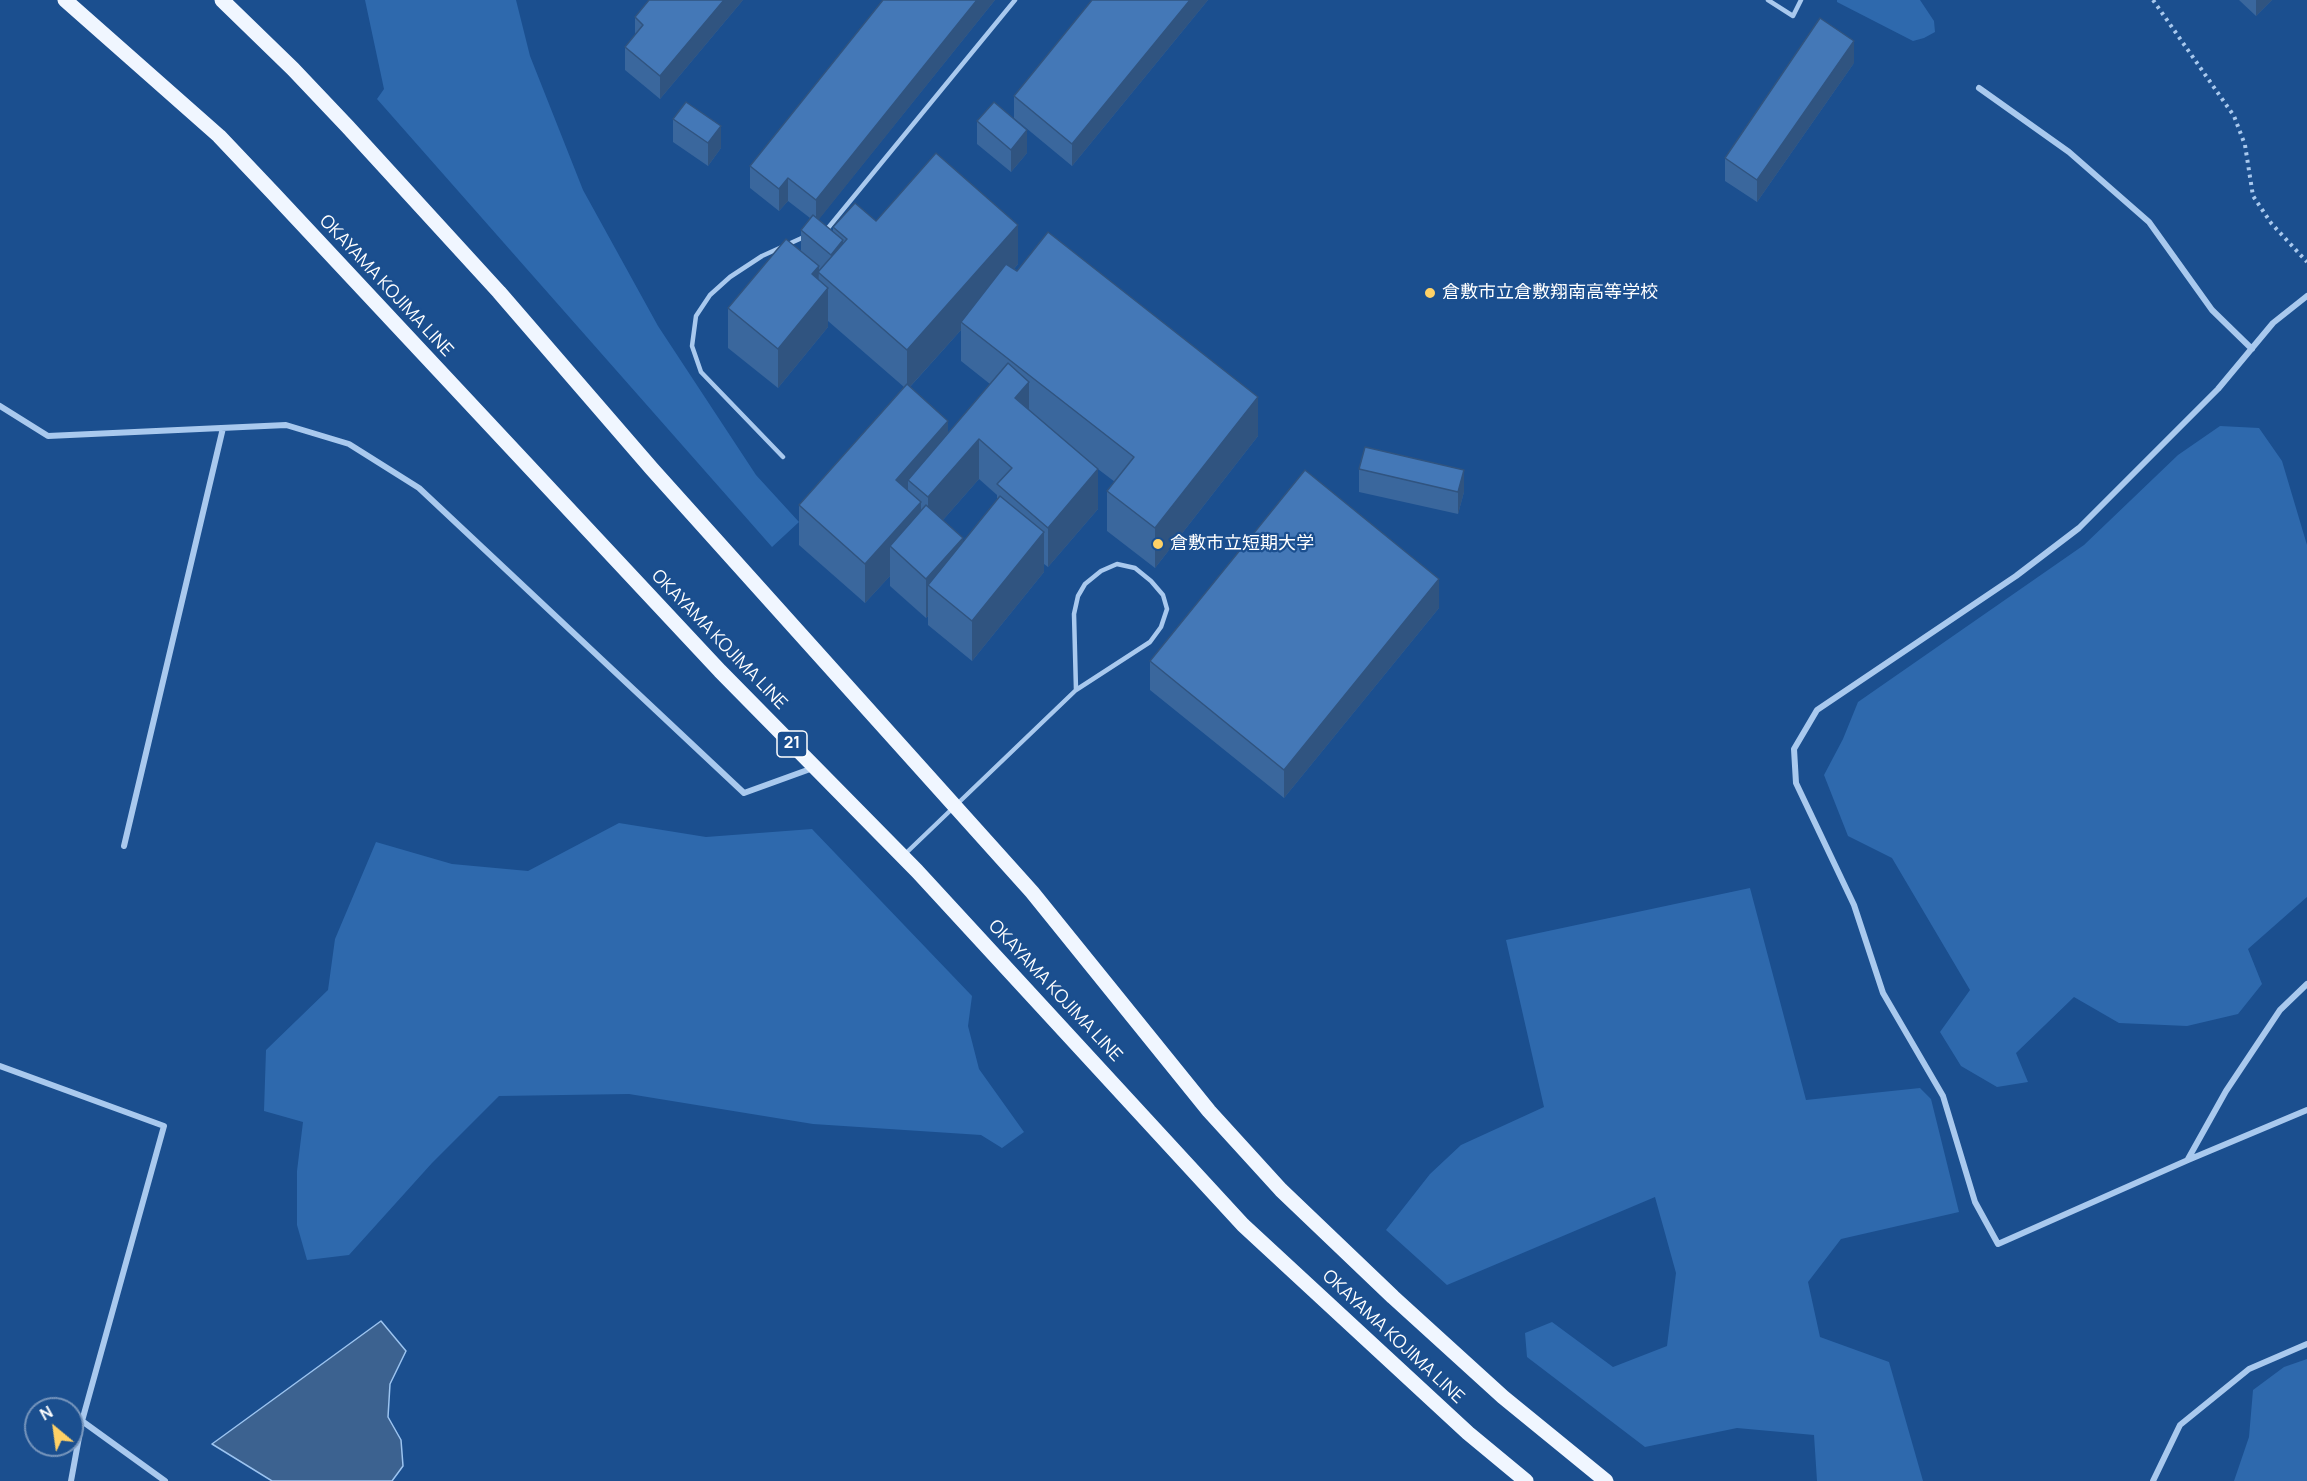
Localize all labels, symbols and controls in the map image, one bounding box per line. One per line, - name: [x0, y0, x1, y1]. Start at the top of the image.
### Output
- street label: OKAYAMA KOJIMA LINE: [315, 211, 457, 361]
- place label: 倉敷市立倉敷翔南高等学校: [1442, 282, 1658, 304]
- marker: 倉敷市立倉敷翔南高等学校: [1423, 286, 1437, 300]
- place label: 倉敷市立短期大学: [1170, 533, 1314, 555]
- marker: 倉敷市立短期大学: [1151, 537, 1165, 551]
- street label: OKAYAMA KOJIMA LINE: [647, 566, 791, 714]
- road number: 21: [777, 731, 807, 757]
- street label: OKAYAMA KOJIMA LINE: [984, 916, 1126, 1066]
- street label: OKAYAMA KOJIMA LINE: [1318, 1266, 1468, 1408]
- north arrow: [24, 1397, 84, 1457]
- text: N: [36, 1401, 57, 1425]

